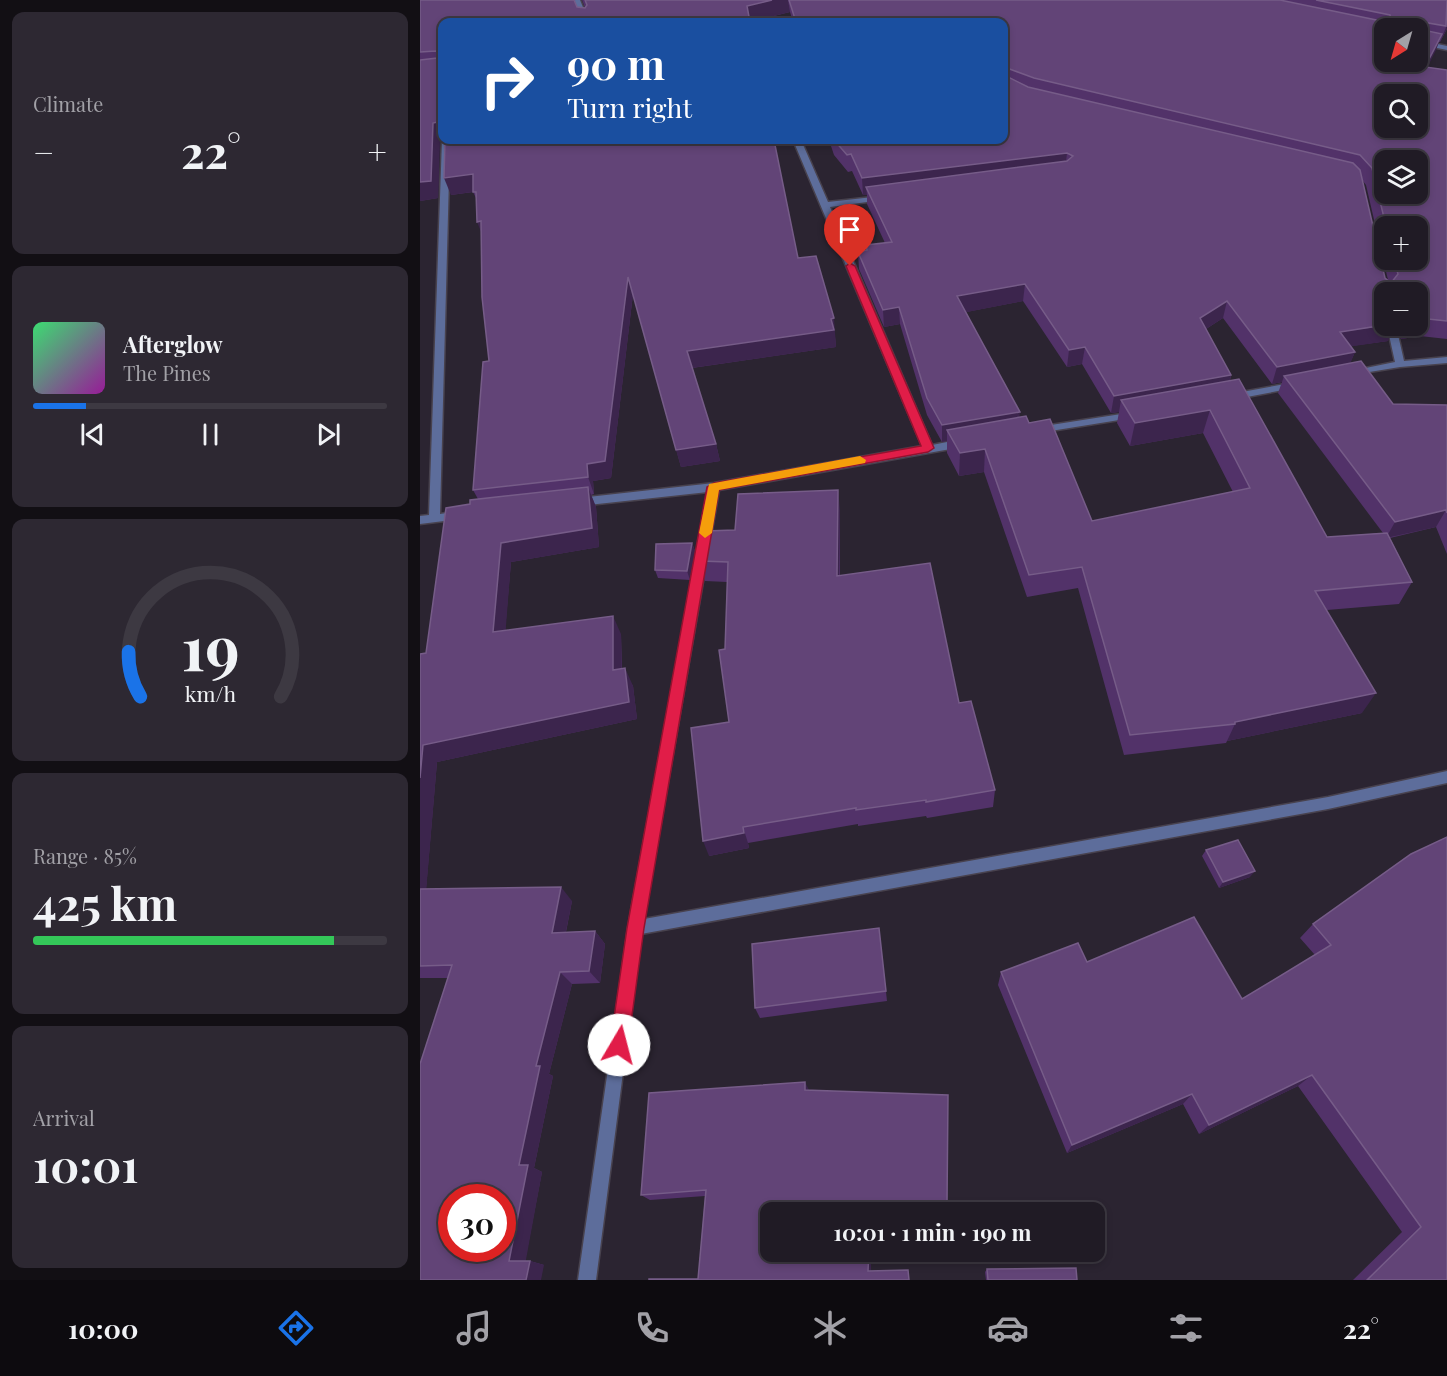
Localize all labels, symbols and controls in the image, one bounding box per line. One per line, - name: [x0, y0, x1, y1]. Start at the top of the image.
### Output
- north arrow: [1374, 18, 1428, 72]
- map controls: [1374, 18, 1428, 336]
- text: 90 m: [567, 35, 665, 91]
- icon: right: [468, 42, 546, 120]
- button: search: [1374, 84, 1428, 138]
- text: Turn right: [567, 89, 692, 125]
- text: Climate: [33, 90, 103, 117]
- text: 22°: [181, 120, 241, 180]
- text: −: [33, 129, 54, 173]
- text: +: [368, 129, 387, 173]
- button: layers: [1374, 150, 1428, 204]
- pin: [824, 204, 875, 266]
- icon: arrive: [833, 213, 866, 246]
- button: +: [1374, 216, 1428, 270]
- button: −: [1374, 282, 1428, 336]
- text: Afterglow: [123, 329, 223, 359]
- text: The Pines: [123, 359, 211, 386]
- icon: previous: [76, 418, 109, 451]
- icon: pause: [194, 418, 227, 451]
- icon: next: [312, 418, 345, 451]
- text: 19: [181, 603, 239, 687]
- text: km/h: [184, 679, 236, 707]
- text: Range · 85%: [33, 842, 137, 869]
- text: 425 km: [33, 872, 177, 932]
- position arrow: [587, 1013, 651, 1077]
- text: Arrival: [33, 1104, 95, 1131]
- text: 10:01: [33, 1134, 139, 1194]
- speed limit sign: 30: [438, 1184, 516, 1262]
- text: 10:01 · 1 min · 190 m: [833, 1217, 1032, 1247]
- icon: directions: [275, 1307, 317, 1349]
- icon: music: [453, 1307, 495, 1349]
- icon: phone: [631, 1307, 673, 1349]
- icon: climate: [809, 1307, 851, 1349]
- icon: car: [987, 1307, 1029, 1349]
- icon: filters: [1165, 1307, 1207, 1349]
- text: 10:00: [68, 1310, 138, 1346]
- text: 22°: [1343, 1310, 1379, 1346]

